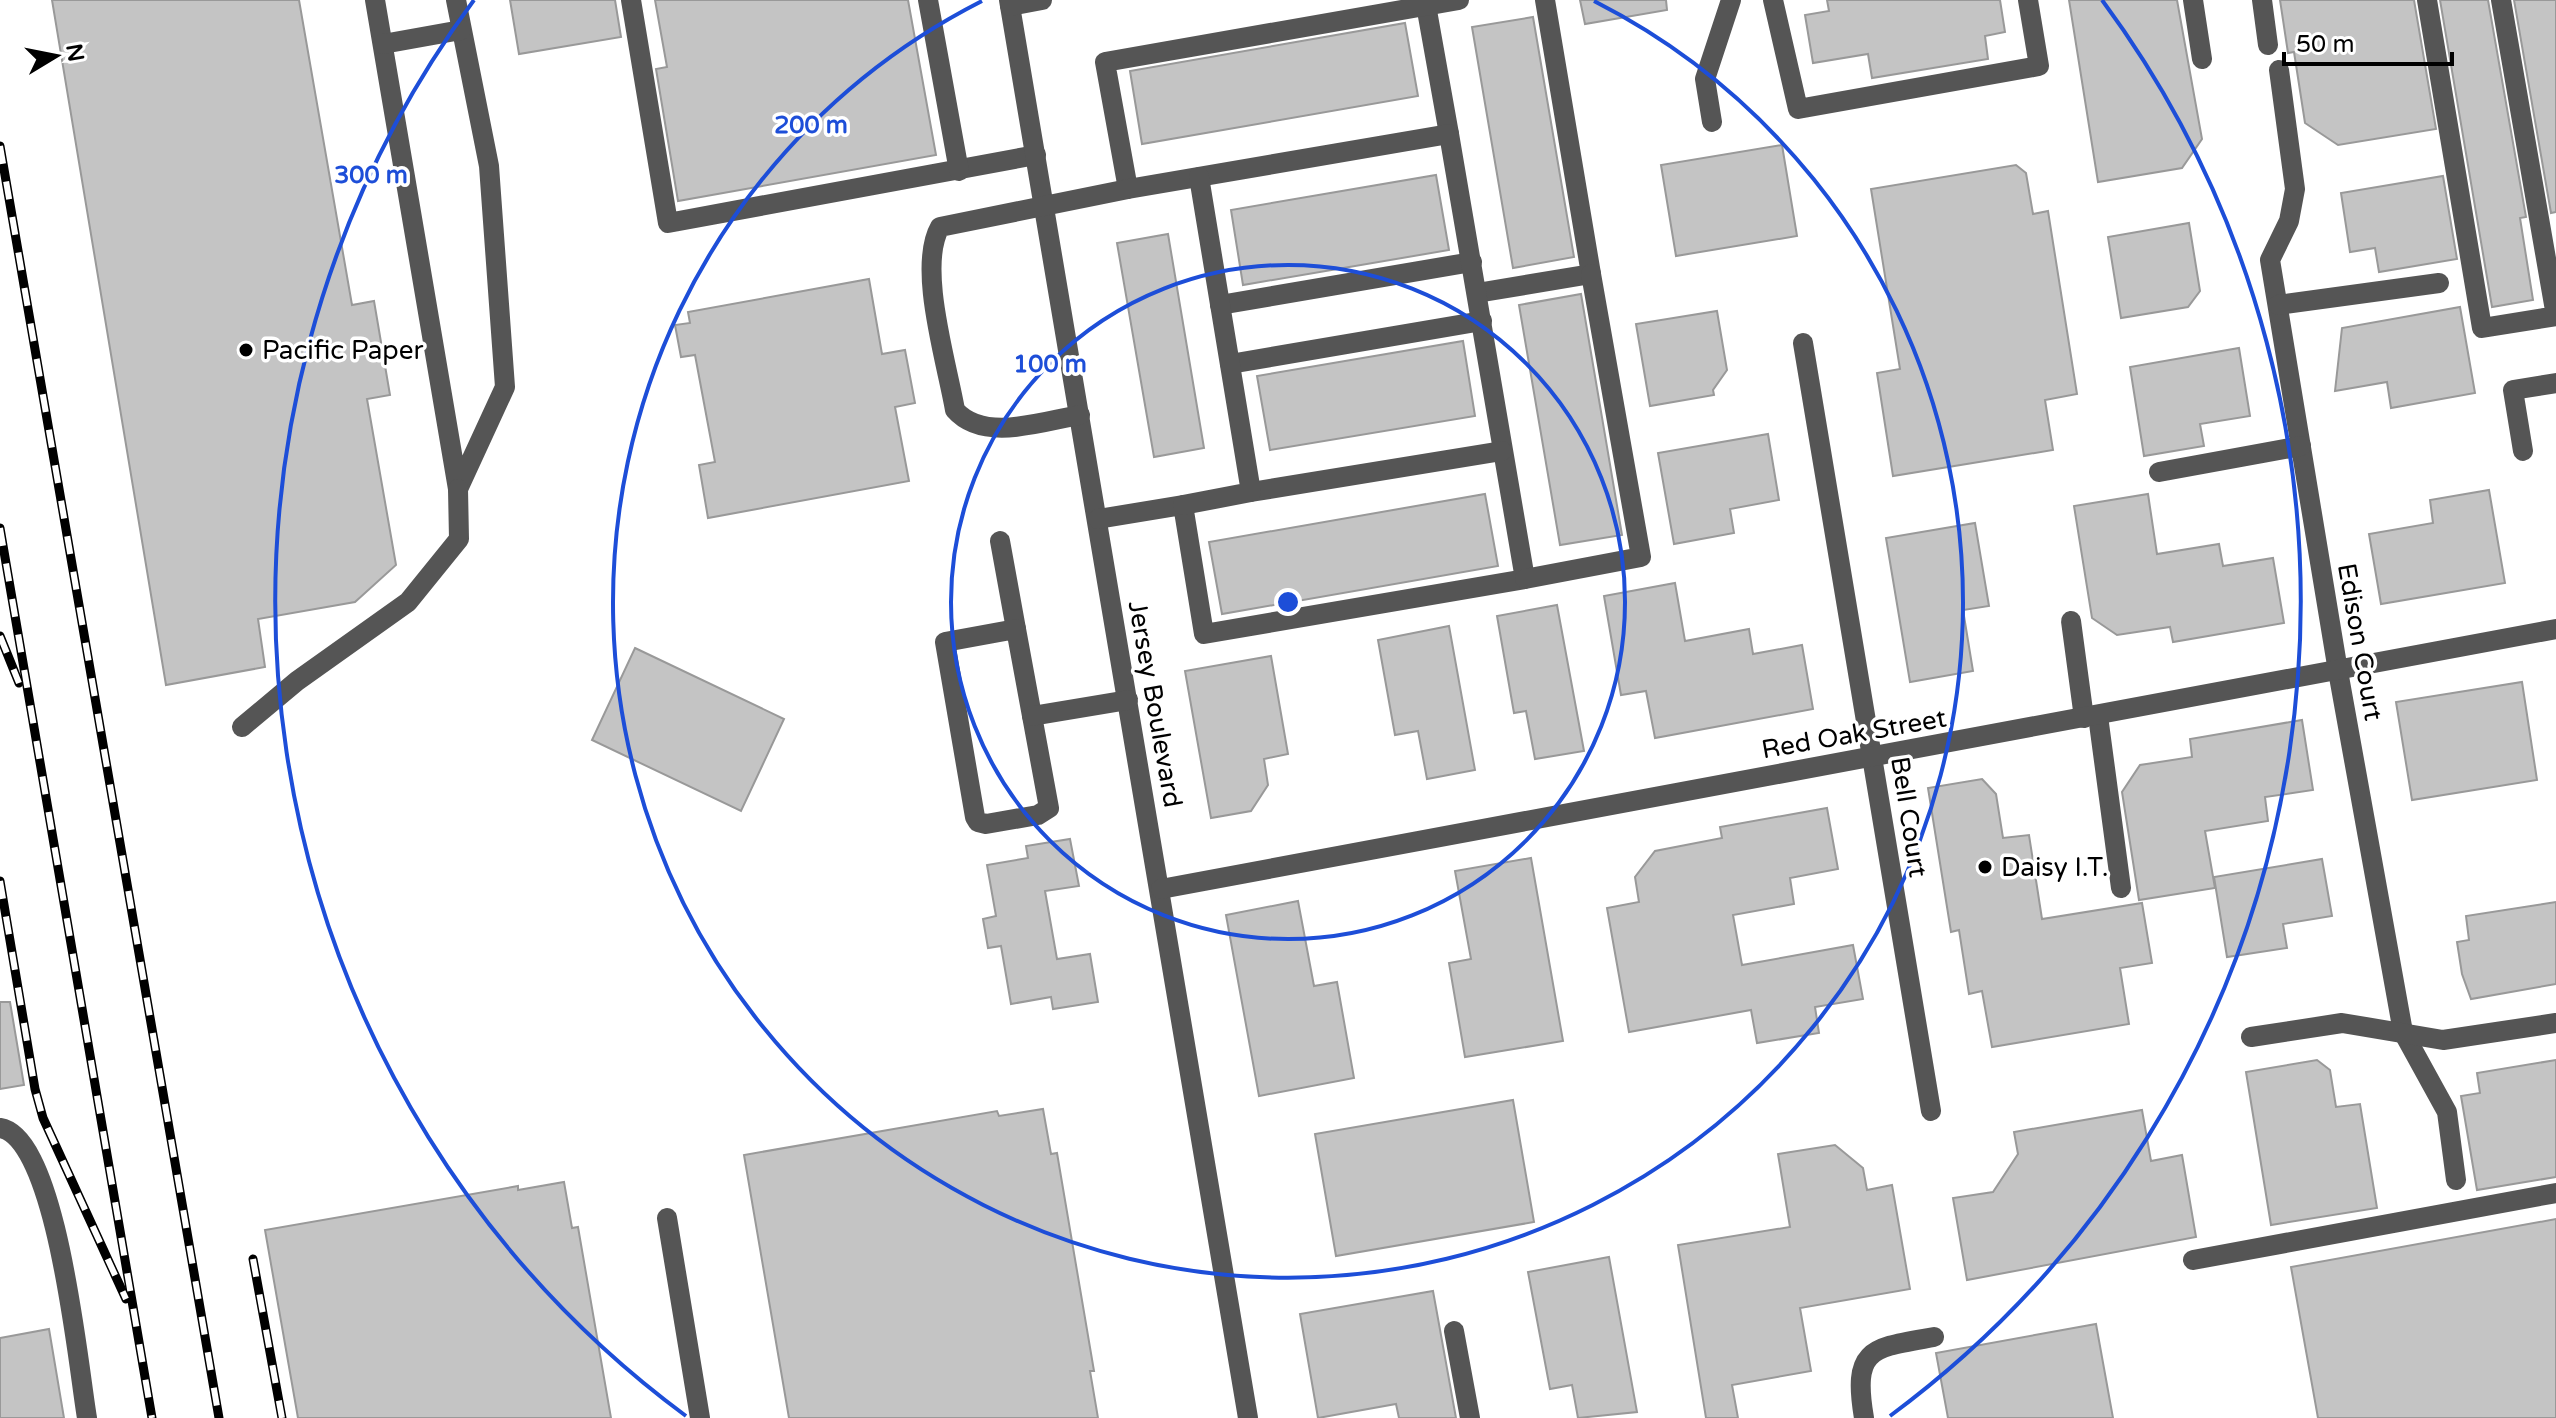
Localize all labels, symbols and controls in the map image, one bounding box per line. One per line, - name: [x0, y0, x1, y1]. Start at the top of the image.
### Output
- north arrow: [16, 16, 96, 96]
- scale bar: [2284, 16, 2452, 66]
- text: 50 m: [2296, 30, 2354, 59]
- text: N: [60, 42, 89, 64]
- text: 200 m: [774, 111, 848, 140]
- text: 300 m: [334, 161, 408, 190]
- place label: Pacific Paper: [262, 335, 423, 366]
- marker: Pacific Paper: [237, 341, 255, 359]
- text: 100 m: [1013, 350, 1087, 379]
- street label: Edison Court: [2331, 561, 2389, 723]
- centre of rings: [1274, 588, 1302, 616]
- street label: Jersey Boulevard: [1122, 598, 1188, 810]
- street label: Red Oak Street: [1759, 702, 1949, 766]
- street label: Bell Court: [1884, 755, 1934, 879]
- place label: Daisy I.T.: [2001, 852, 2109, 883]
- marker: Daisy I.T.: [1976, 858, 1994, 876]

